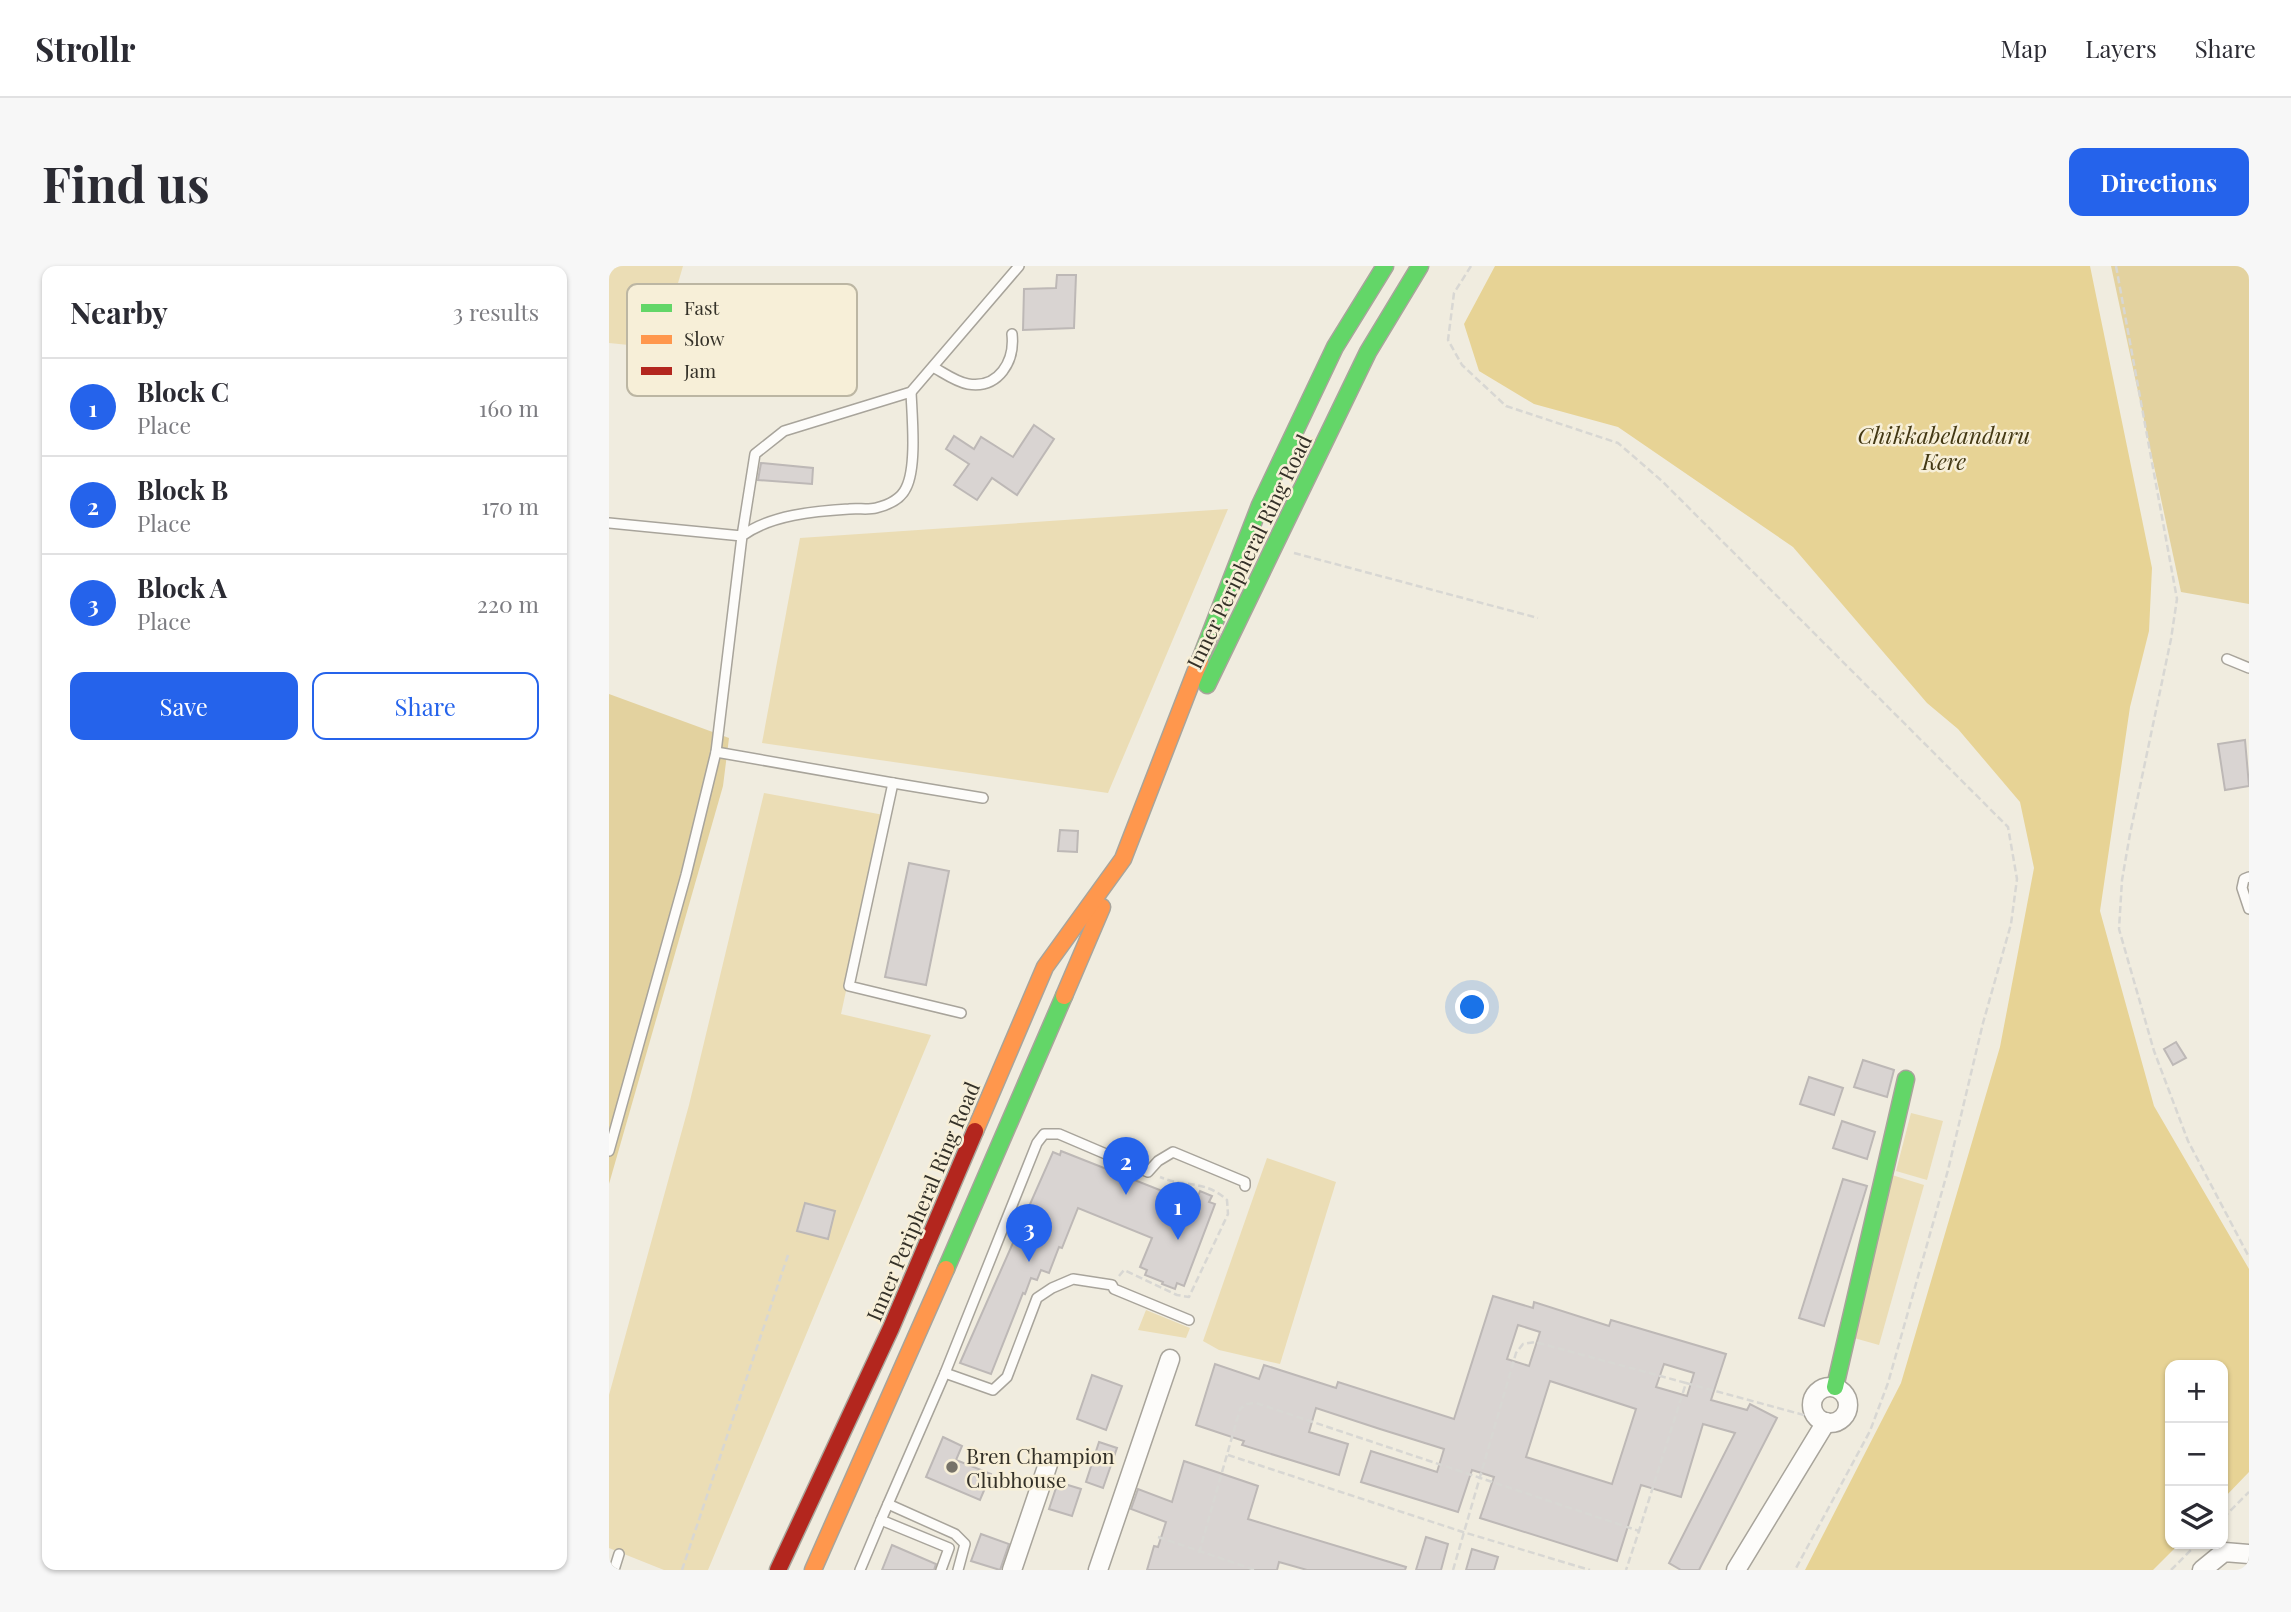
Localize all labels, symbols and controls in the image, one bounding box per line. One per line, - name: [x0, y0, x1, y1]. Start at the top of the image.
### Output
- text: Strollr: [35, 26, 135, 70]
- text: Map: [2001, 32, 2047, 64]
- text: Layers: [2085, 32, 2157, 64]
- text: Share: [2195, 32, 2256, 64]
- button: Directions: [2069, 148, 2249, 216]
- text: Find us: [42, 150, 210, 215]
- legend: [627, 284, 857, 396]
- text: Nearby: [70, 292, 168, 332]
- text: Fast: [684, 294, 720, 320]
- text: 3 results: [453, 296, 539, 327]
- text: Slow: [684, 325, 725, 351]
- text: Jam: [683, 357, 716, 383]
- text: Block C: [137, 374, 229, 409]
- text: 1: [89, 392, 97, 423]
- text: 160 m: [479, 392, 539, 423]
- text: Place: [137, 409, 191, 440]
- water label: Chikkabelanduru Kere: [1858, 419, 2030, 476]
- street label: Inner Peripheral Ring Road: [1179, 429, 1317, 673]
- text: Block B: [137, 472, 228, 507]
- text: 2: [87, 490, 99, 521]
- text: 170 m: [481, 490, 539, 521]
- text: Place: [137, 507, 191, 538]
- text: Block A: [137, 570, 227, 605]
- text: 3: [87, 588, 99, 619]
- text: 220 m: [477, 588, 539, 619]
- text: Place: [137, 605, 191, 636]
- button: Save: [70, 672, 298, 740]
- button: Share: [312, 672, 539, 740]
- your location: [1455, 990, 1489, 1024]
- street label: Inner Peripheral Ring Road: [859, 1077, 985, 1325]
- pin: 2: [1103, 1137, 1149, 1195]
- pin: 1: [1155, 1182, 1201, 1240]
- pin: 3: [1006, 1204, 1052, 1262]
- map controls: [2165, 1360, 2228, 1549]
- button: +: [2165, 1360, 2228, 1423]
- button: −: [2165, 1423, 2228, 1486]
- place label: Bren Champion Clubhouse: [966, 1441, 1115, 1493]
- marker: Bren Champion Clubhouse: [944, 1459, 960, 1475]
- button: layers: [2165, 1486, 2228, 1549]

